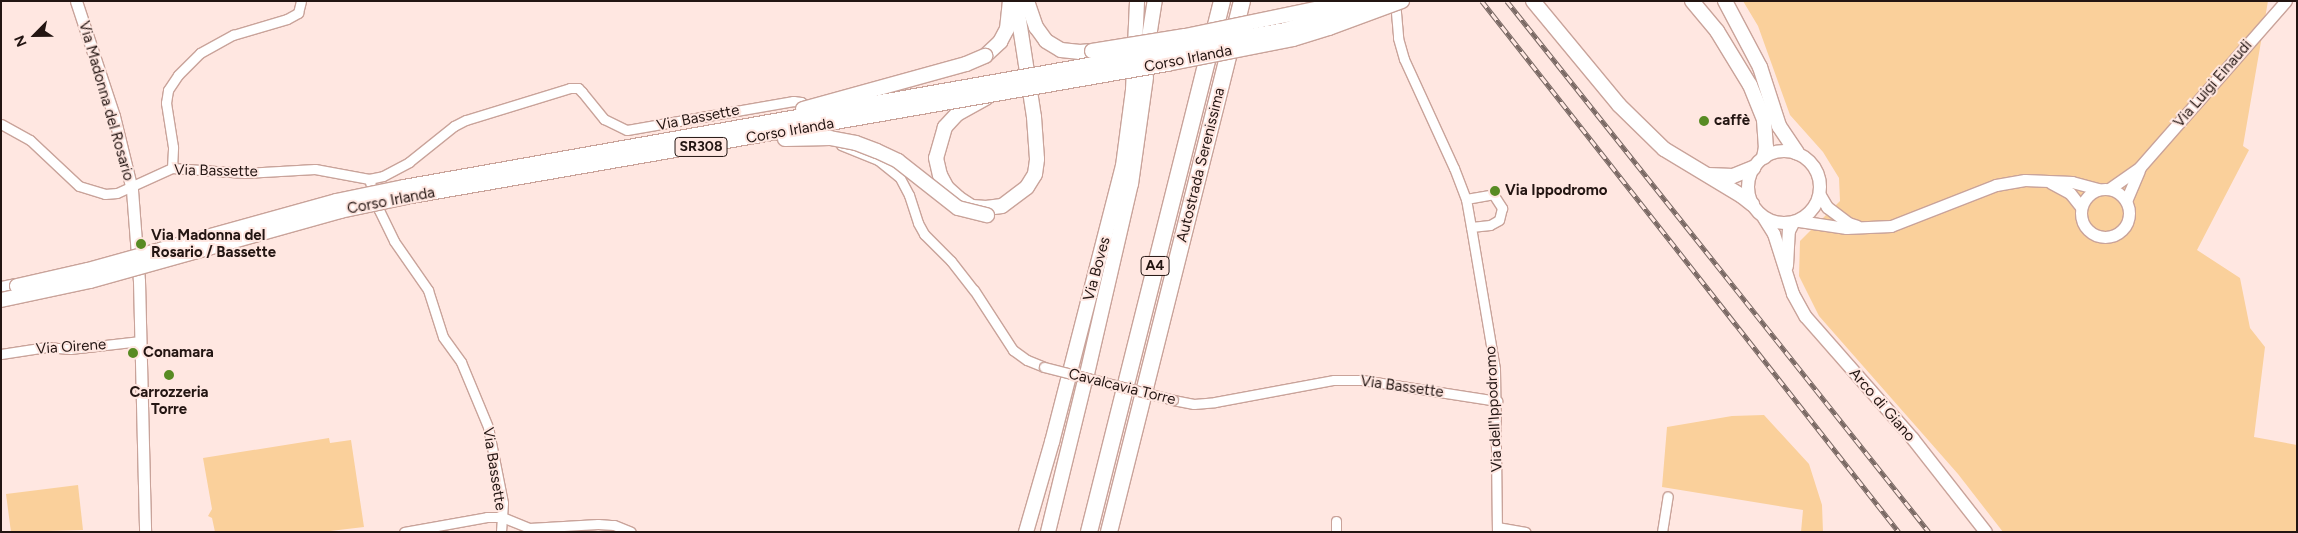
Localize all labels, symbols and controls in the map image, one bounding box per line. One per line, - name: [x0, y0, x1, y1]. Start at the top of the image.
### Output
- north arrow: [10, 10, 60, 60]
- street label: Via Madonna del Rosario: [75, 19, 137, 183]
- text: N: [11, 33, 31, 49]
- street label: Via Luigi Einaudi: [2170, 37, 2256, 131]
- street label: Corso Irlanda: [1143, 42, 1233, 76]
- street label: Autostrada Serenissima: [1173, 86, 1229, 244]
- street label: Via Bassette: [655, 101, 741, 135]
- place label: caffè: [1714, 112, 1750, 130]
- street label: Corso Irlanda: [745, 114, 835, 148]
- marker: caffè: [1698, 115, 1710, 127]
- road number: SR308: [674, 136, 728, 158]
- street label: Via Bassette: [174, 161, 258, 181]
- place label: Via Ippodromo: [1505, 182, 1608, 200]
- street label: Corso Irlanda: [346, 184, 436, 218]
- marker: Via Ippodromo: [1489, 185, 1501, 197]
- place label: Via Madonna del Rosario / Bassette: [151, 226, 276, 261]
- street label: Via Boves: [1080, 235, 1114, 303]
- marker: Via Madonna del Rosario / Bassette: [135, 238, 147, 250]
- road number: A4: [1140, 255, 1170, 278]
- street label: Via Oirene: [35, 336, 107, 358]
- place label: Conamara: [143, 344, 214, 362]
- street label: Via dell'Ippodromo: [1482, 345, 1506, 473]
- marker: Conamara: [127, 347, 139, 359]
- street label: Cavalcavia Torre: [1067, 365, 1177, 409]
- street label: Arco di Giano: [1845, 365, 1919, 445]
- marker: Carrozzeria Torre: [163, 369, 175, 381]
- street label: Via Bassette: [1359, 372, 1445, 402]
- place label: Carrozzeria Torre: [129, 383, 209, 418]
- street label: Via Bassette: [479, 426, 509, 512]

